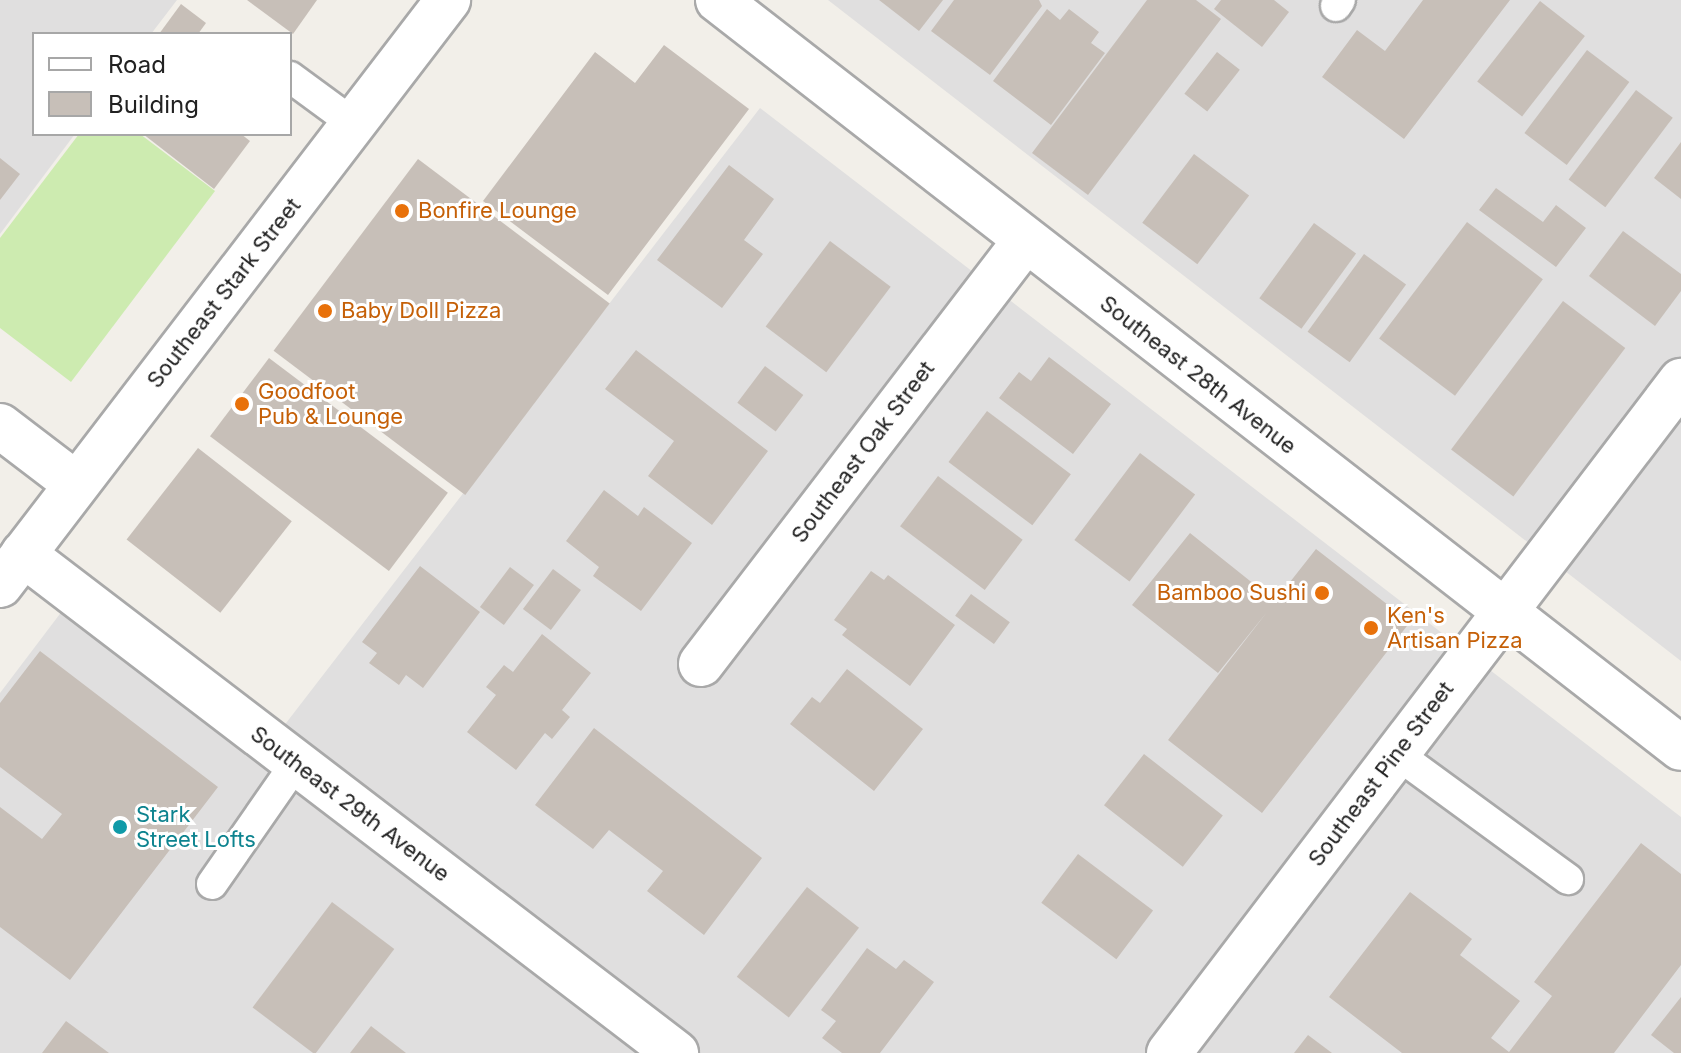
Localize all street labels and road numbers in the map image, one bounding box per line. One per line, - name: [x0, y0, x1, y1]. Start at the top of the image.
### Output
- street label: Southeast Stark Street: [142, 193, 306, 393]
- street label: Southeast 28th Avenue: [1095, 290, 1301, 460]
- street label: Southeast Oak Street: [786, 356, 940, 548]
- street label: Southeast Pine Street: [1303, 676, 1459, 872]
- street label: Southeast 29th Avenue: [245, 721, 455, 887]

